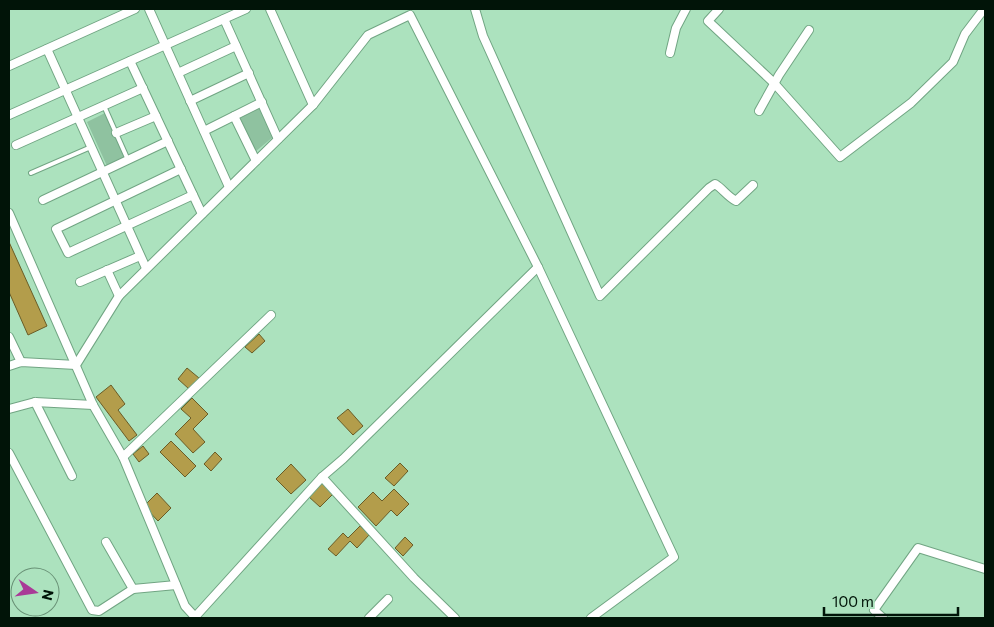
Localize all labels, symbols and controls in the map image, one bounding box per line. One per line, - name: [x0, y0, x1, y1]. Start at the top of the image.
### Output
- north arrow: [10, 567, 60, 617]
- scale bar: [824, 584, 958, 616]
- text: N: [39, 588, 58, 602]
- text: 100 m: [832, 592, 874, 610]

